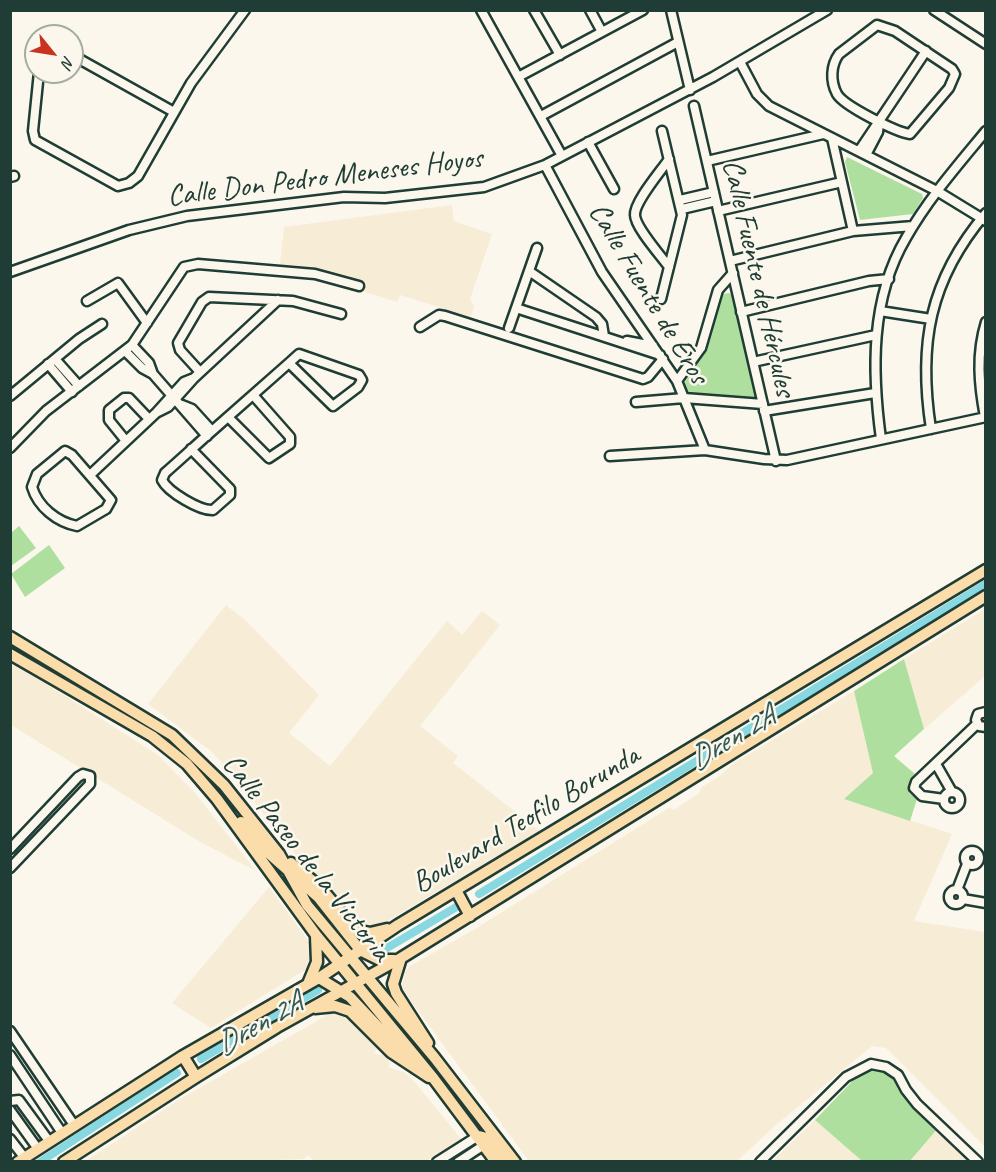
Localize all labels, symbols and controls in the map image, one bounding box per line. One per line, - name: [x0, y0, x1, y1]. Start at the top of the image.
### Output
- north arrow: [24, 24, 84, 84]
- text: N: [57, 53, 79, 71]
- street label: Calle Don Pedro Meneses Hoyos: [165, 141, 485, 215]
- street label: Calle Fuente de Hércules: [713, 156, 803, 400]
- street label: Calle Fuente de Eros: [580, 197, 716, 391]
- water label: Dren 2A: [682, 699, 782, 779]
- street label: Boulevard Teofilo Borunda: [406, 738, 646, 902]
- street label: Calle Paseo de la Victoria: [214, 747, 398, 969]
- water label: Dren 2A: [209, 985, 309, 1065]

